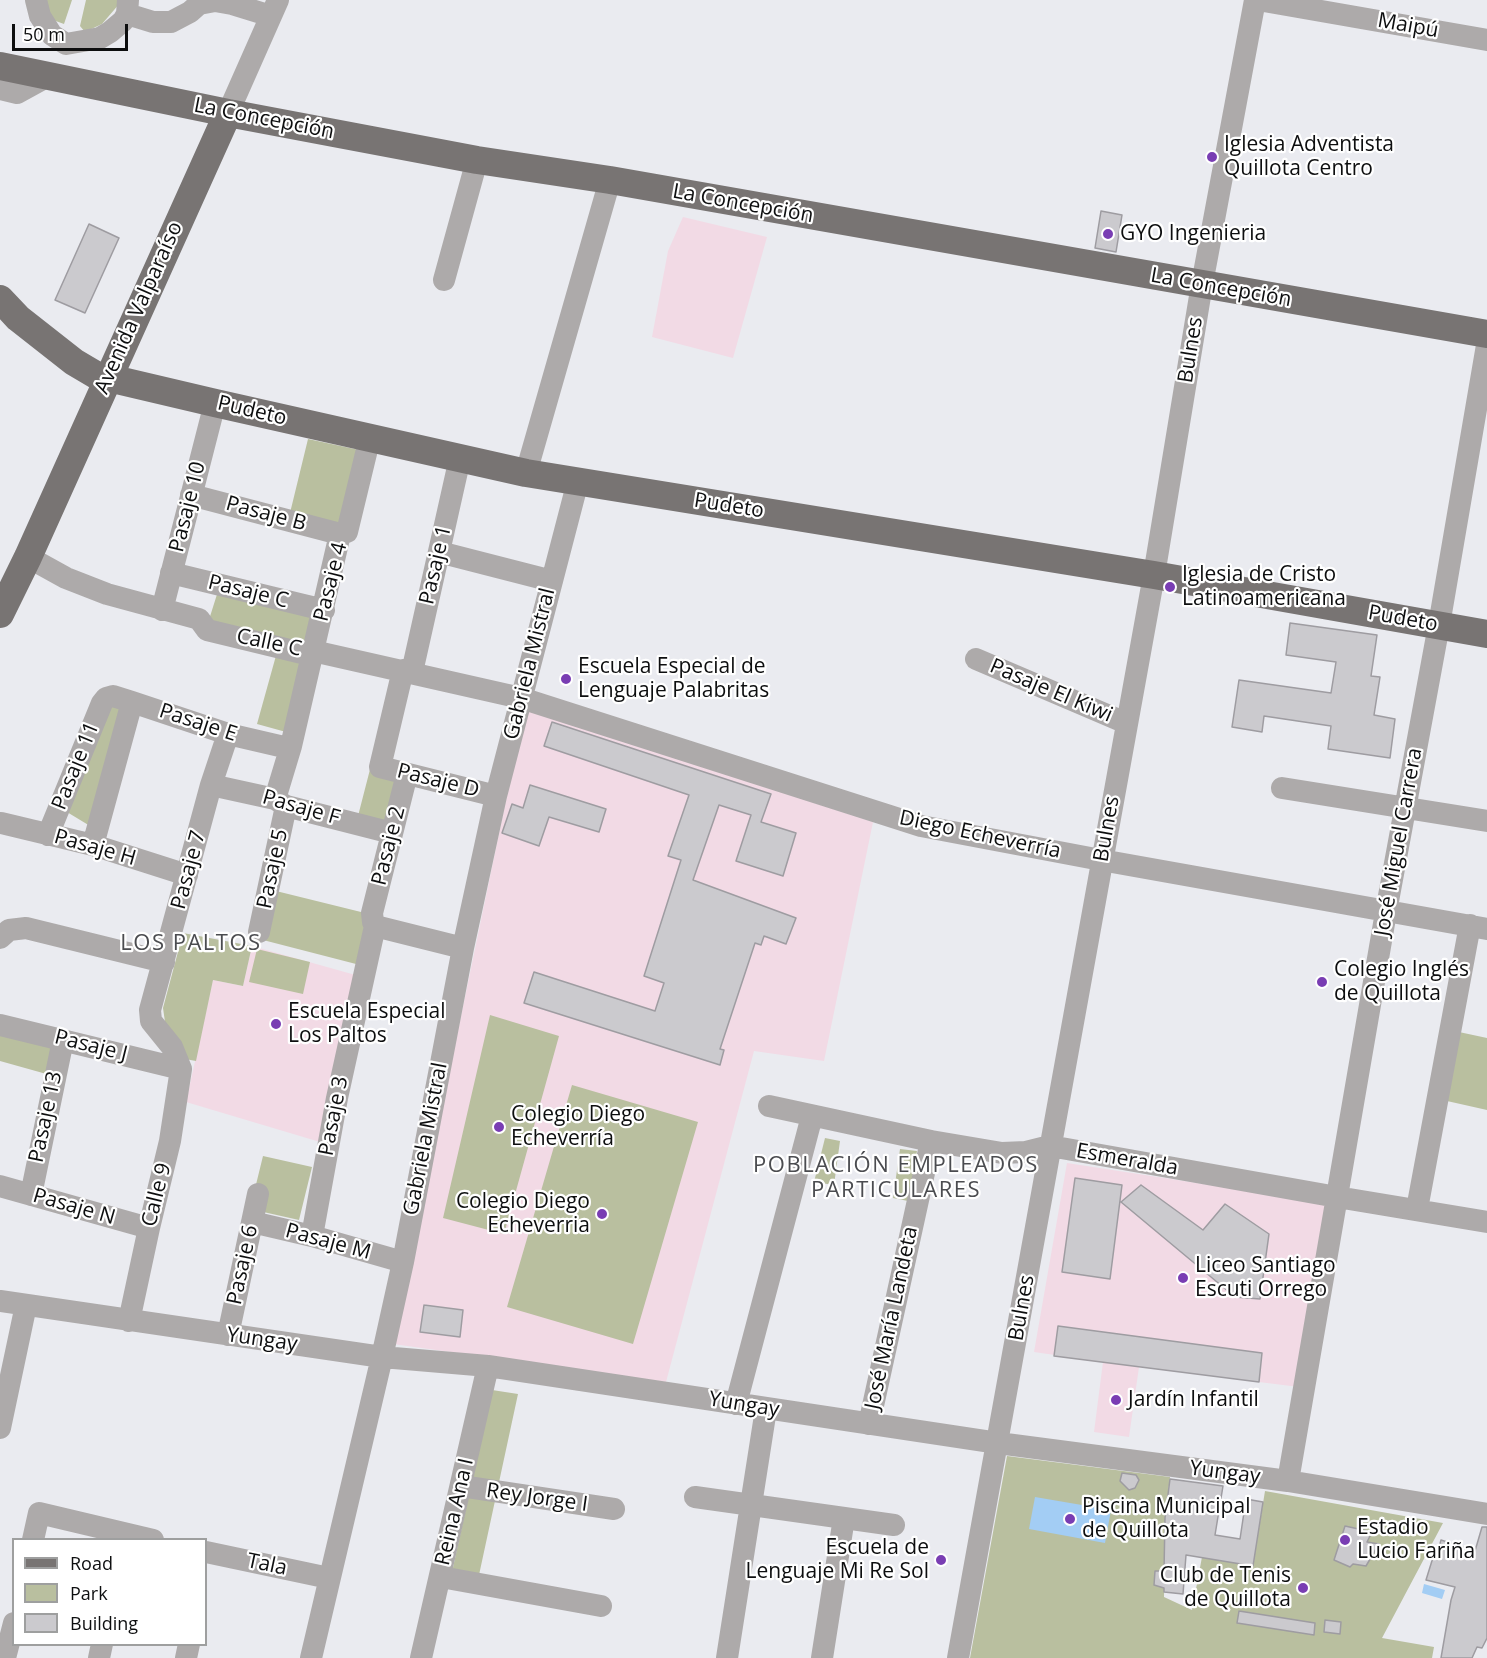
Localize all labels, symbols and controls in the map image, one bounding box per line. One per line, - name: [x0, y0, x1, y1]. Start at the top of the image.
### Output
- street label: Maipú: [1375, 8, 1441, 44]
- scale bar: [15, 12, 130, 50]
- text: 50 m: [23, 22, 65, 46]
- street label: La Concepción: [192, 93, 336, 145]
- place label: Iglesia Adventista Quillota Centro: [1224, 132, 1394, 182]
- marker: Iglesia Adventista Quillota Centro: [1205, 150, 1219, 164]
- street label: La Concepción: [671, 179, 815, 229]
- street label: Avenida Valparaíso: [90, 218, 188, 398]
- place label: GYO Ingenieria: [1120, 221, 1266, 247]
- marker: GYO Ingenieria: [1101, 227, 1115, 241]
- street label: La Concepción: [1149, 263, 1293, 313]
- street label: Bulnes: [1173, 315, 1209, 385]
- street label: Pudeto: [215, 391, 289, 431]
- street label: Pasaje 10: [165, 459, 211, 555]
- street label: Pudeto: [692, 488, 766, 524]
- street label: Pasaje B: [223, 491, 309, 537]
- street label: Pasaje 1: [415, 523, 457, 607]
- street label: Pasaje 4: [309, 540, 353, 624]
- place label: Iglesia de Cristo Latinoamericana: [1182, 562, 1346, 612]
- street label: Pasaje C: [205, 570, 291, 614]
- marker: Iglesia de Cristo Latinoamericana: [1163, 580, 1177, 594]
- street label: Gabriela Mistral: [499, 586, 561, 742]
- street label: Pudeto: [1366, 600, 1440, 638]
- street label: Calle C: [234, 624, 304, 662]
- place label: Escuela Especial de Lenguaje Palabritas: [578, 654, 769, 704]
- street label: Pasaje El Kiwi: [986, 654, 1116, 728]
- marker: Escuela Especial de Lenguaje Palabritas: [559, 672, 573, 686]
- street label: Pasaje E: [156, 699, 240, 747]
- street label: Pasaje 11: [47, 718, 105, 814]
- street label: José Miguel Carrera: [1370, 746, 1428, 938]
- street label: Pasaje D: [394, 759, 482, 803]
- street label: Pasaje F: [259, 785, 343, 831]
- street label: Bulnes: [1089, 794, 1125, 864]
- street label: Pasaje 2: [367, 804, 411, 888]
- street label: Diego Echeverría: [897, 806, 1063, 864]
- street label: Pasaje H: [51, 824, 139, 872]
- street label: Pasaje 5: [252, 827, 294, 911]
- street label: Pasaje 7: [166, 828, 212, 912]
- district label: LOS PALTOS: [120, 931, 262, 957]
- place label: Colegio Inglés de Quillota: [1334, 957, 1469, 1007]
- marker: Colegio Inglés de Quillota: [1315, 975, 1329, 989]
- place label: Escuela Especial Los Paltos: [288, 999, 445, 1049]
- marker: Escuela Especial Los Paltos: [269, 1017, 283, 1031]
- street label: Pasaje J: [52, 1025, 130, 1067]
- street label: Gabriela Mistral: [399, 1060, 453, 1218]
- street label: Pasaje 13: [24, 1069, 68, 1165]
- street label: Pasaje 3: [314, 1074, 354, 1158]
- place label: Colegio Diego Echeverría: [511, 1102, 645, 1152]
- marker: Colegio Diego Echeverría: [492, 1120, 506, 1134]
- street label: Esmeralda: [1074, 1139, 1180, 1181]
- district label: POBLACIÓN EMPLEADOS PARTICULARES: [753, 1153, 1039, 1204]
- street label: Calle 9: [137, 1161, 177, 1229]
- street label: Pasaje N: [30, 1183, 118, 1231]
- place label: Colegio Diego Echeverria: [456, 1189, 590, 1239]
- marker: Colegio Diego Echeverria: [595, 1207, 609, 1221]
- street label: Pasaje M: [283, 1219, 373, 1265]
- street label: Pasaje 6: [222, 1223, 264, 1307]
- street label: José María Landeta: [860, 1224, 924, 1412]
- place label: Liceo Santiago Escuti Orrego: [1195, 1253, 1336, 1303]
- marker: Liceo Santiago Escuti Orrego: [1176, 1271, 1190, 1285]
- street label: Bulnes: [1004, 1273, 1040, 1343]
- street label: Yungay: [225, 1323, 299, 1357]
- street label: Yungay: [707, 1387, 781, 1423]
- place label: Jardín Infantil: [1128, 1387, 1259, 1413]
- marker: Jardín Infantil: [1109, 1393, 1123, 1407]
- street label: Reina Ana I: [430, 1456, 480, 1568]
- street label: Yungay: [1188, 1456, 1262, 1490]
- street label: Rey Jorge I: [485, 1478, 589, 1518]
- place label: Piscina Municipal de Quillota: [1082, 1494, 1250, 1544]
- marker: Piscina Municipal de Quillota: [1063, 1512, 1077, 1526]
- place label: Estadio Lucio Fariña: [1357, 1515, 1475, 1565]
- marker: Estadio Lucio Fariña: [1338, 1533, 1352, 1547]
- place label: Escuela de Lenguaje Mi Re Sol: [746, 1535, 929, 1585]
- legend: [12, 1538, 207, 1646]
- street label: Tala: [245, 1548, 289, 1582]
- text: Road: [70, 1551, 113, 1575]
- marker: Escuela de Lenguaje Mi Re Sol: [934, 1553, 948, 1567]
- place label: Club de Tenis de Quillota: [1160, 1563, 1291, 1613]
- text: Park: [70, 1581, 108, 1605]
- marker: Club de Tenis de Quillota: [1296, 1581, 1310, 1595]
- text: Building: [70, 1611, 138, 1635]

